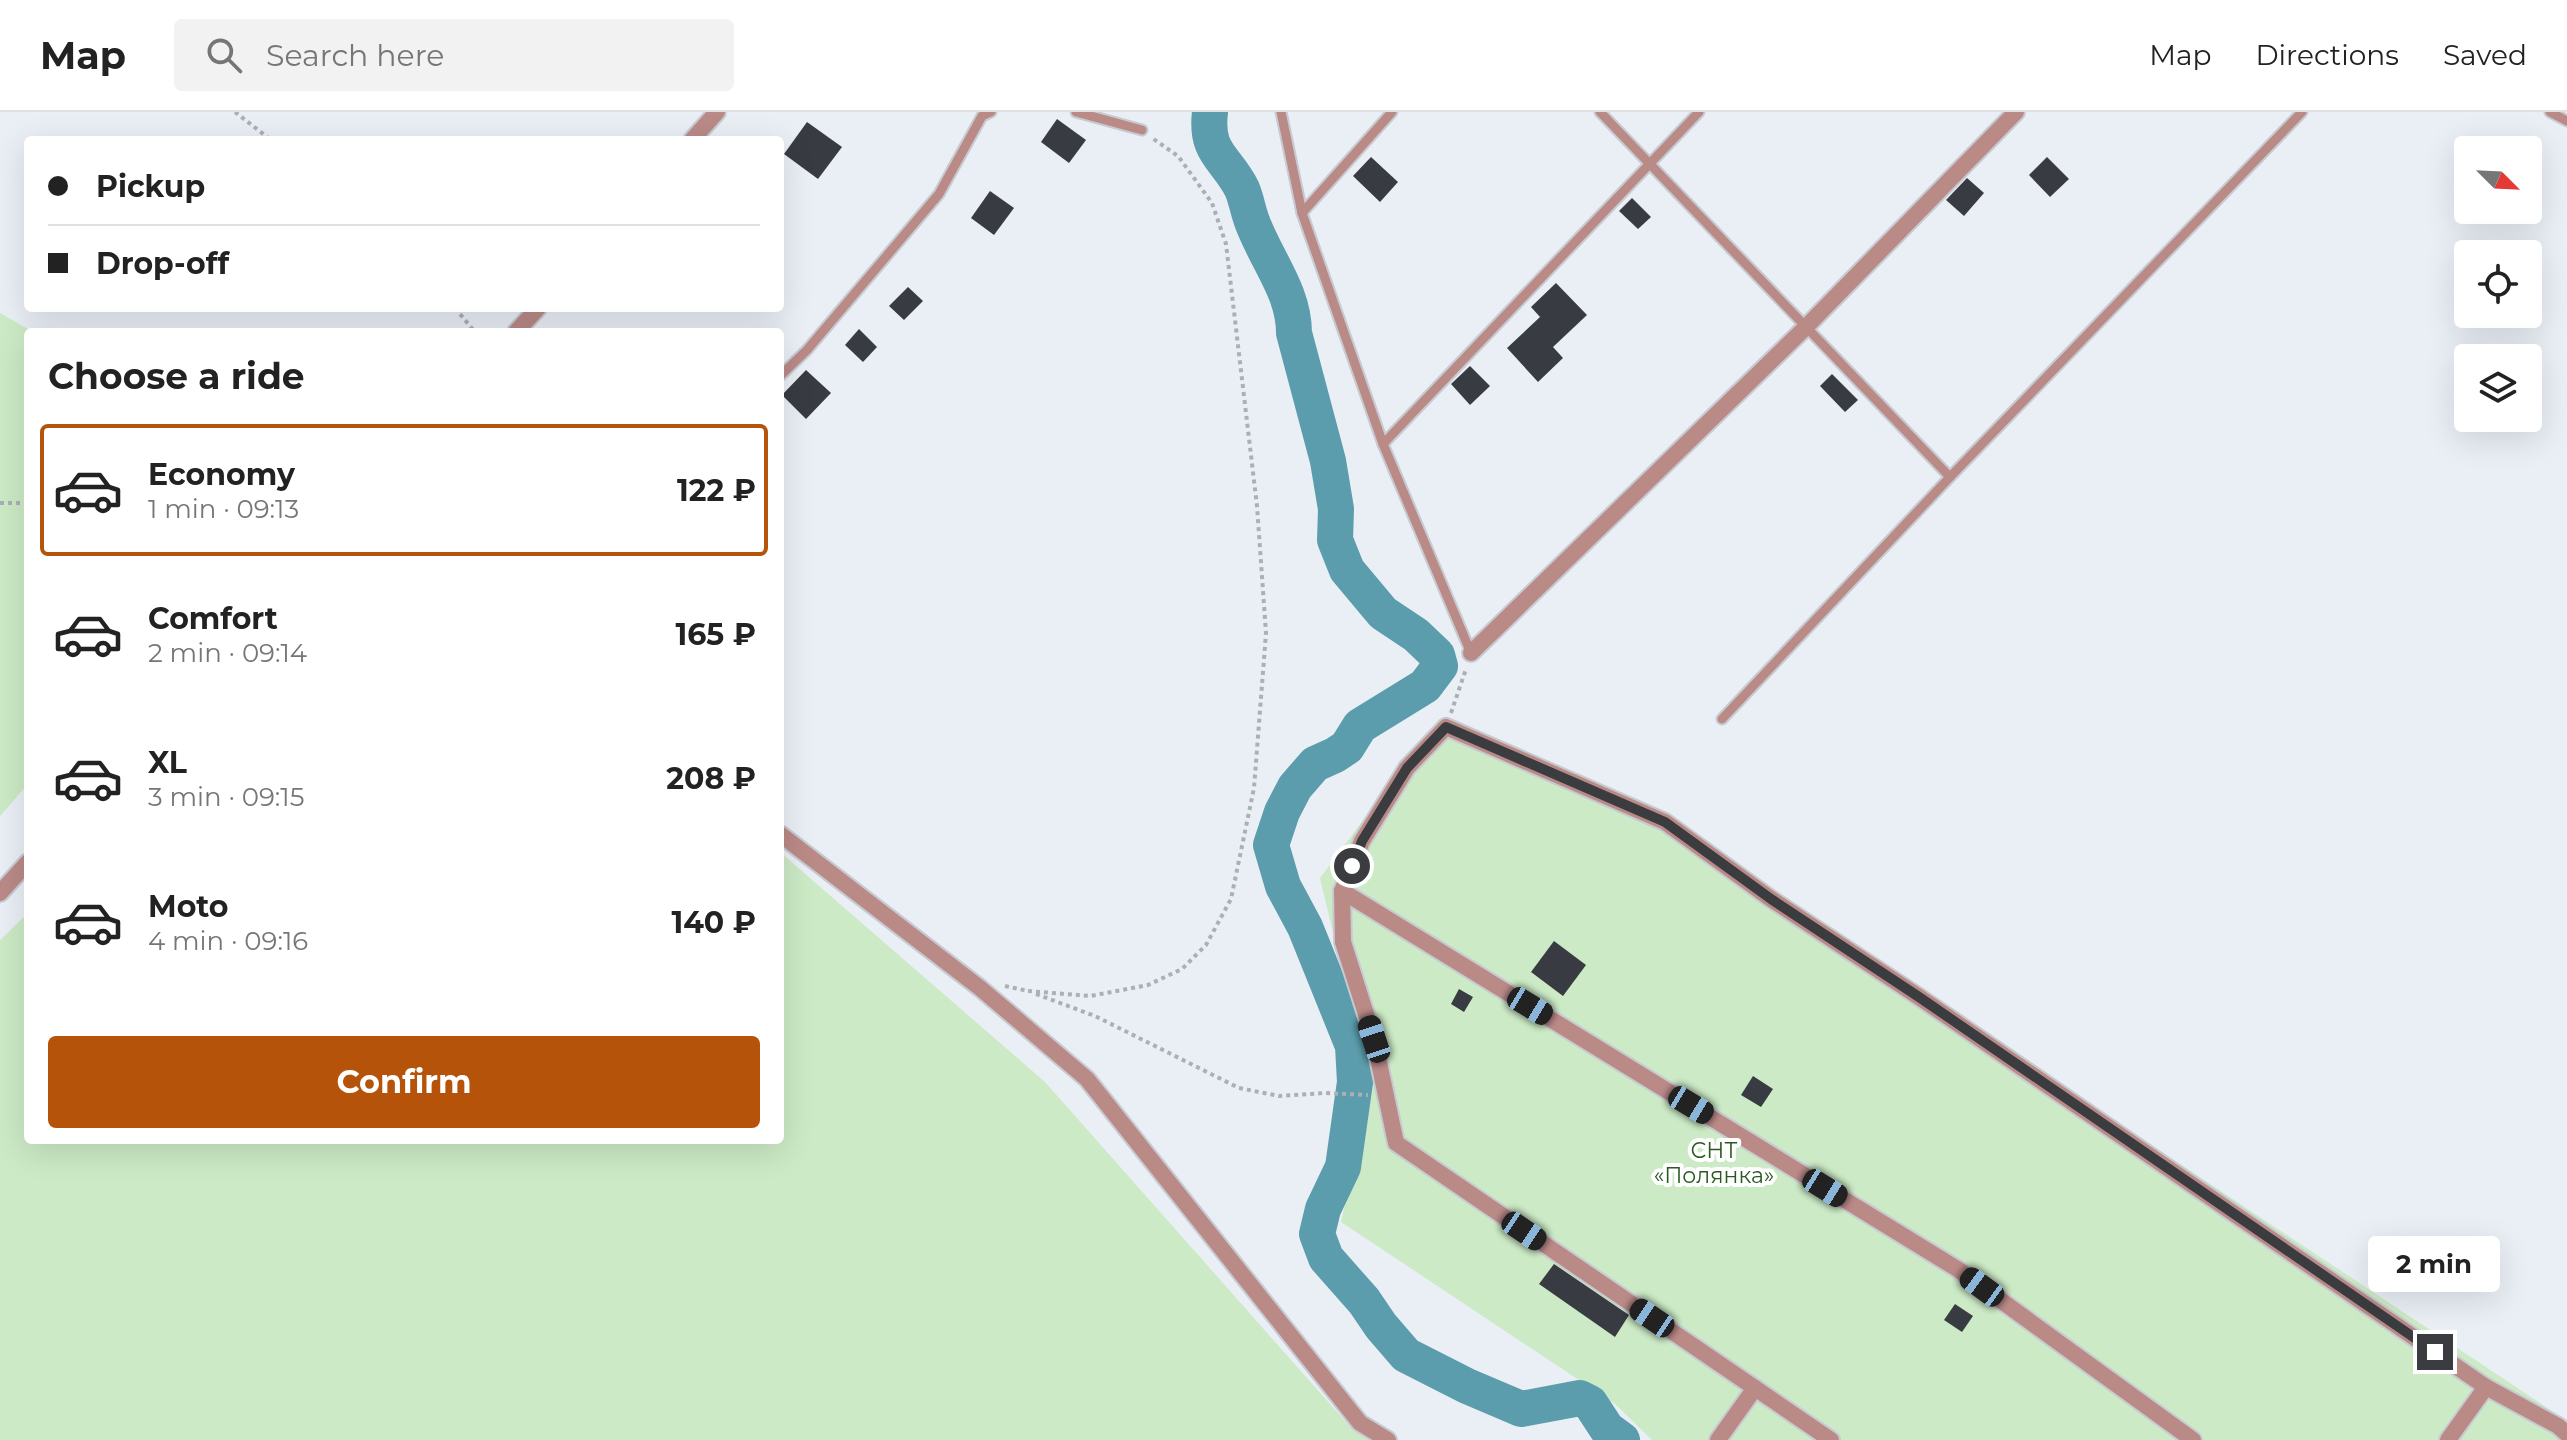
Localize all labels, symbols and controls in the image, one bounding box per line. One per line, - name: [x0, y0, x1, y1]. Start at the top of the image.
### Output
- search box: [174, 19, 734, 91]
- text: Map: [40, 32, 126, 79]
- icon: search: [202, 33, 246, 77]
- text: Search here: [266, 37, 444, 74]
- text: Map: [2149, 38, 2211, 72]
- text: Directions: [2255, 38, 2399, 72]
- text: Saved: [2443, 38, 2527, 72]
- north arrow: [2454, 136, 2542, 224]
- map controls: [2454, 136, 2542, 432]
- text: Pickup: [96, 168, 205, 205]
- button: locate: [2454, 240, 2542, 328]
- text: Drop-off: [96, 245, 229, 282]
- button: layers: [2454, 344, 2542, 432]
- text: Choose a ride: [48, 354, 305, 398]
- icon: car: [52, 454, 124, 526]
- text: Economy: [148, 456, 295, 493]
- text: 122 ₽: [677, 472, 756, 509]
- text: 1 min · 09:13: [148, 493, 299, 525]
- icon: car: [52, 598, 124, 670]
- text: Comfort: [148, 600, 278, 637]
- text: 165 ₽: [676, 616, 756, 653]
- text: 2 min · 09:14: [148, 637, 307, 669]
- icon: car: [52, 742, 124, 814]
- text: XL: [148, 744, 187, 781]
- text: 208 ₽: [666, 760, 756, 797]
- text: 3 min · 09:15: [148, 781, 304, 813]
- route start: [1334, 848, 1370, 884]
- icon: car: [52, 886, 124, 958]
- text: Moto: [148, 888, 229, 925]
- text: 140 ₽: [671, 904, 756, 941]
- text: 4 min · 09:16: [148, 925, 308, 957]
- car: [1503, 983, 1557, 1029]
- car: [1355, 1012, 1393, 1066]
- button: Confirm: [48, 1036, 760, 1128]
- car: [1664, 1082, 1718, 1128]
- park label: СНТ «Полянка»: [1654, 1137, 1774, 1189]
- car: [1798, 1165, 1852, 1211]
- car: [1497, 1208, 1551, 1254]
- callout: 2 min: [2369, 1236, 2501, 1292]
- text: 2 min: [2396, 1248, 2472, 1280]
- car: [1956, 1263, 2008, 1311]
- car: [1625, 1295, 1679, 1341]
- route end: [2417, 1334, 2453, 1370]

